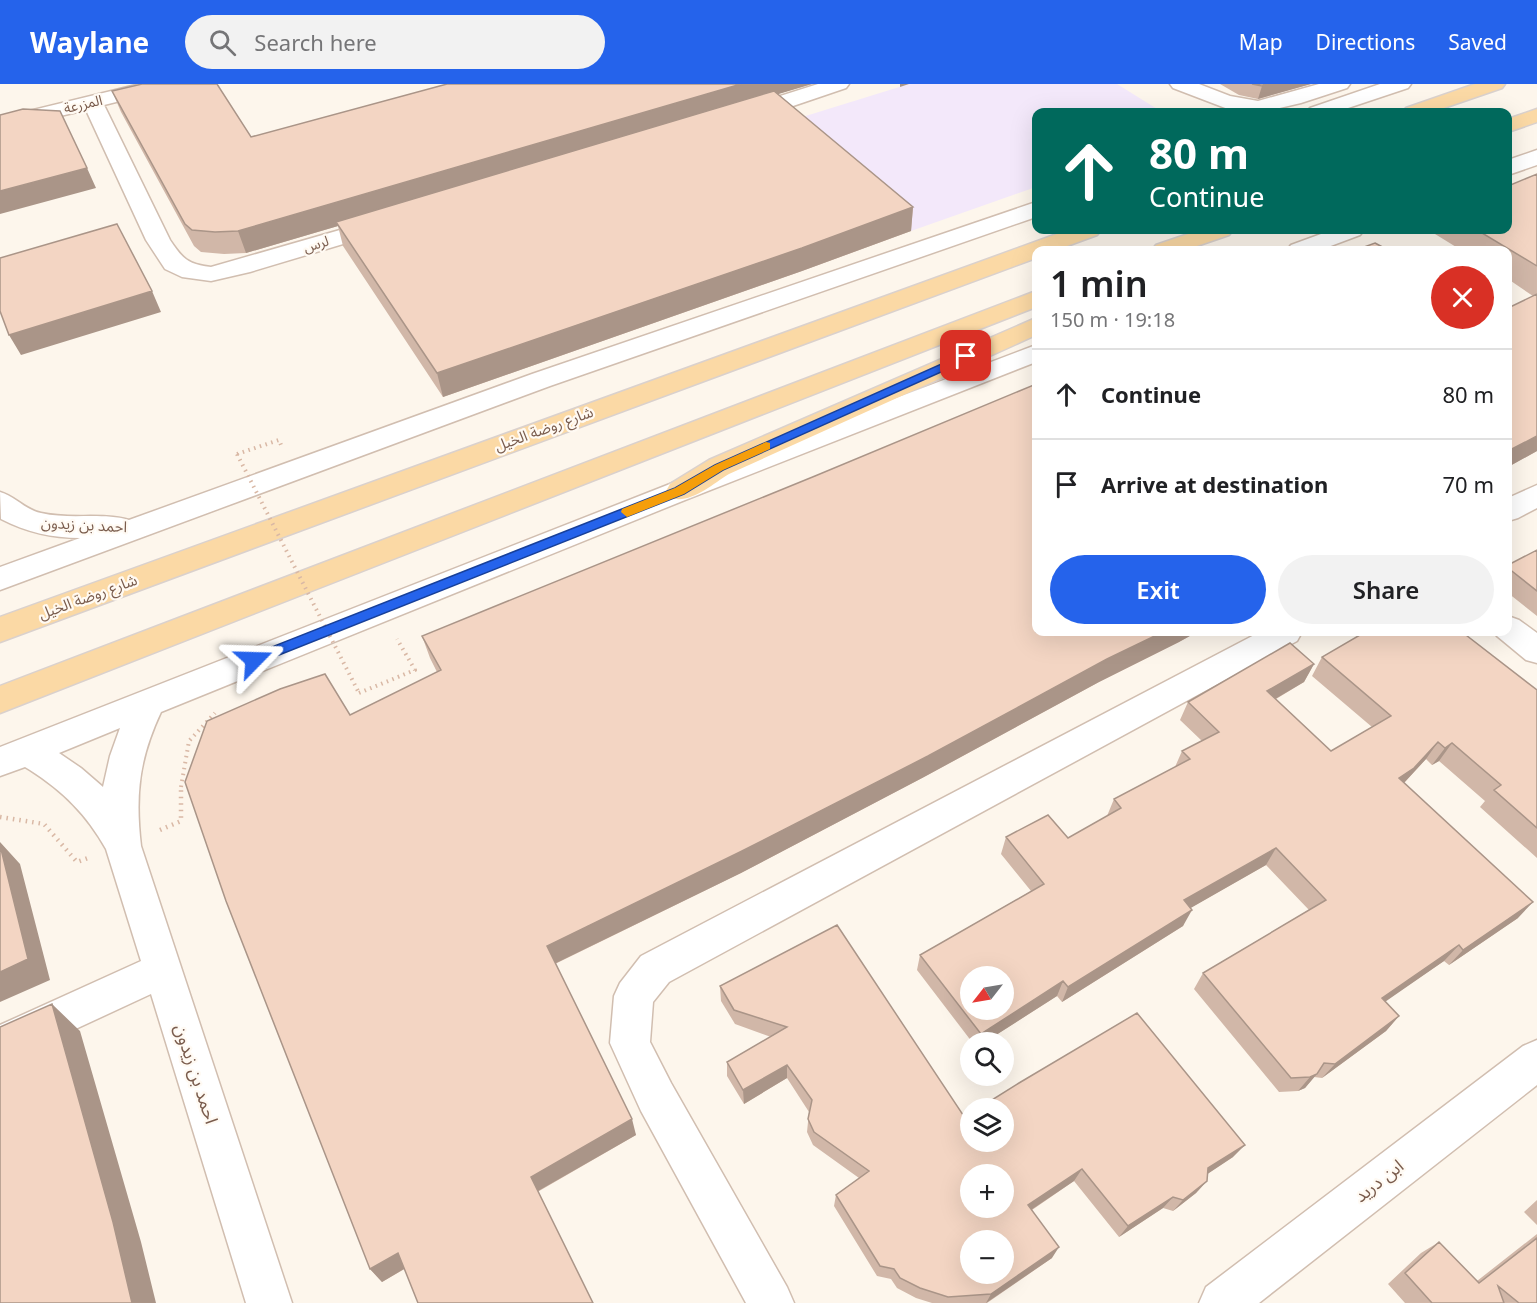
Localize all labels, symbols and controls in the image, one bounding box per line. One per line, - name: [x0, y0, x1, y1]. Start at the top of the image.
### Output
- search box: [185, 15, 605, 69]
- text: Waylane: [30, 23, 149, 61]
- icon: search: [206, 26, 239, 59]
- text: Search here: [254, 27, 377, 57]
- text: Map: [1239, 28, 1283, 56]
- text: Directions: [1316, 28, 1415, 56]
- text: Saved: [1448, 28, 1507, 56]
- street label: المزرعة: [62, 90, 104, 117]
- text: 80 m: [1149, 124, 1249, 181]
- icon: ahead: [1050, 132, 1128, 210]
- text: Continue: [1149, 178, 1264, 215]
- street label: لرس: [301, 231, 331, 256]
- text: 1 min: [1050, 259, 1148, 308]
- button: close: [1431, 266, 1494, 329]
- text: 150 m · 19:18: [1050, 306, 1175, 333]
- pin: [940, 330, 991, 381]
- icon: arrive: [949, 339, 982, 372]
- icon: ahead: [1050, 378, 1083, 411]
- text: Continue: [1101, 379, 1201, 409]
- text: 80 m: [1443, 379, 1494, 409]
- street label: شارع روضة الخيل: [492, 401, 597, 458]
- icon: arrive: [1050, 468, 1083, 501]
- text: Arrive at destination: [1101, 469, 1328, 499]
- text: 70 m: [1443, 469, 1494, 499]
- street label: احمد بن زيدون: [40, 512, 128, 536]
- button: Exit: [1050, 555, 1266, 624]
- button: Share: [1278, 555, 1494, 624]
- street label: شارع روضة الخيل: [36, 569, 141, 626]
- position arrow: [222, 628, 286, 692]
- north arrow: [960, 966, 1014, 1020]
- map controls: [960, 966, 1014, 1284]
- street label: احمد بن زيدون: [170, 1021, 224, 1127]
- button: search: [960, 1032, 1014, 1086]
- button: layers: [960, 1098, 1014, 1152]
- street label: ابن دريد: [1349, 1153, 1408, 1207]
- button: +: [960, 1164, 1014, 1218]
- button: −: [960, 1230, 1014, 1284]

